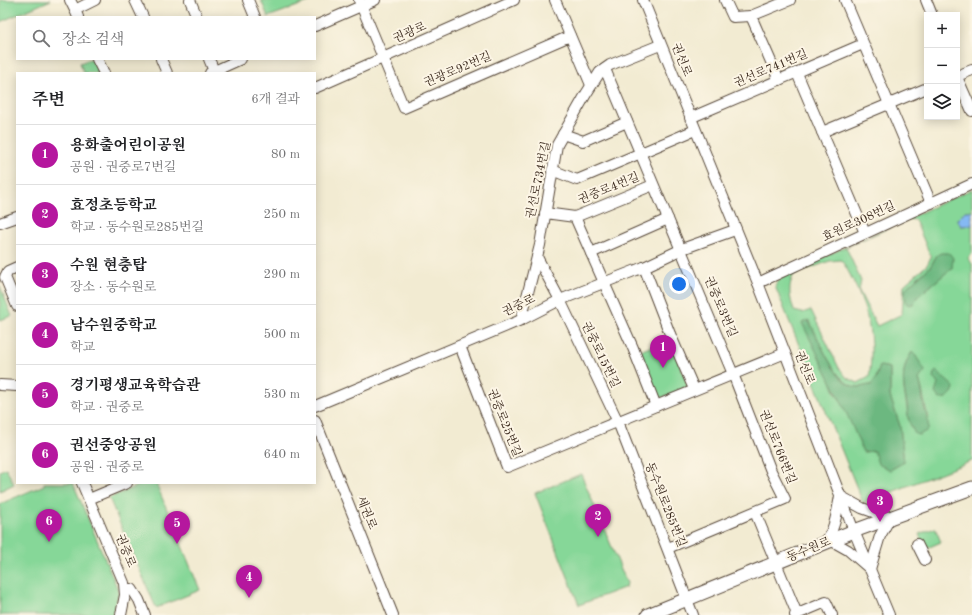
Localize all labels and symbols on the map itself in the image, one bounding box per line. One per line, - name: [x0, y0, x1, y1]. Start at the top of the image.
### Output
- street label: 권광로: [391, 19, 429, 46]
- street label: 권선로: [669, 41, 694, 79]
- street label: 권선로741번길: [732, 47, 810, 90]
- street label: 권광로92번길: [422, 50, 493, 90]
- street label: 권선로734번길: [524, 140, 553, 220]
- street label: 권중로4번길: [576, 170, 641, 207]
- street label: 효원로308번길: [820, 199, 897, 244]
- your location: [669, 274, 689, 294]
- street label: 권중로3번길: [702, 274, 739, 339]
- street label: 권중로: [500, 292, 538, 319]
- street label: 권중로15번길: [579, 320, 622, 390]
- pin: 1: [650, 335, 676, 368]
- street label: 권선로: [792, 349, 817, 387]
- street label: 권중로25번길: [485, 387, 524, 459]
- street label: 권선로766번길: [757, 408, 798, 486]
- street label: 동수원로285번길: [642, 460, 688, 549]
- pin: 3: [867, 489, 893, 522]
- street label: 세권로: [354, 494, 379, 532]
- pin: 2: [585, 504, 611, 537]
- pin: 6: [36, 509, 62, 542]
- pin: 5: [164, 511, 190, 544]
- street label: 권중로: [113, 532, 138, 570]
- street label: 동수원로: [785, 535, 833, 564]
- pin: 4: [236, 565, 262, 598]

